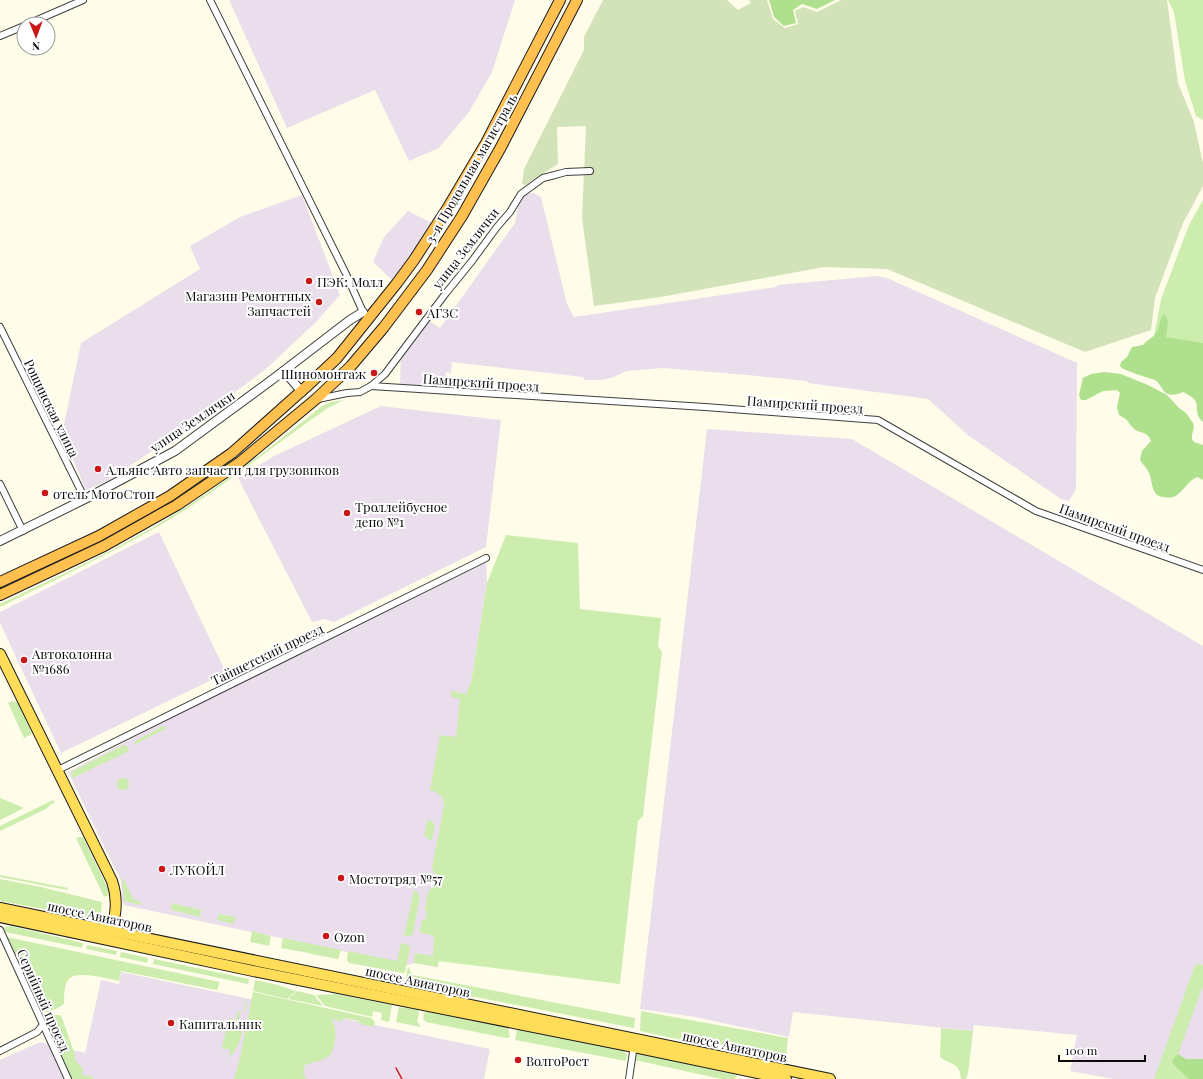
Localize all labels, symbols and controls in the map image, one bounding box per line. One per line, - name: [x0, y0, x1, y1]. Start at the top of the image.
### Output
- north arrow: [16, 16, 56, 56]
- text: N: [32, 39, 40, 54]
- street label: 3-я Продольная магистраль: [421, 90, 521, 246]
- street label: улица Землячки: [427, 204, 502, 293]
- place label: ПЭК: Молл: [317, 273, 383, 290]
- marker: ПЭК: Молл: [304, 276, 314, 286]
- place label: Магазин Ремонтных Запчастей: [185, 287, 311, 319]
- marker: Магазин Ремонтных Запчастей: [314, 297, 324, 307]
- place label: АГЗС: [426, 304, 458, 321]
- marker: АГЗС: [414, 307, 424, 317]
- street label: Рощинская улица: [21, 356, 83, 460]
- place label: Шиномонтаж: [281, 365, 366, 382]
- marker: Шиномонтаж: [369, 368, 379, 378]
- street label: Памирский проезд: [422, 369, 540, 395]
- street label: улица Землячки: [146, 386, 238, 456]
- street label: Памирский проезд: [746, 391, 864, 417]
- place label: Альянс Авто запчасти для грузовиков: [105, 461, 339, 478]
- marker: Альянс Авто запчасти для грузовиков: [93, 464, 103, 474]
- place label: отель МотоСтоп: [53, 485, 155, 502]
- marker: отель МотоСтоп: [40, 488, 50, 498]
- place label: Троллейбусное депо №1: [355, 498, 448, 530]
- street label: Памирский проезд: [1057, 499, 1173, 555]
- marker: Троллейбусное депо №1: [342, 508, 352, 518]
- street label: Тайшетский проезд: [208, 619, 326, 689]
- place label: Автоколонна №1686: [31, 645, 112, 677]
- marker: Автоколонна №1686: [19, 655, 29, 665]
- place label: ЛУКОЙЛ: [169, 861, 224, 878]
- marker: ЛУКОЙЛ: [157, 864, 167, 874]
- place label: Мостотряд №57: [349, 870, 443, 887]
- marker: Мостотряд №57: [336, 873, 346, 883]
- street label: шоссе Авиаторов: [46, 897, 154, 935]
- place label: Ozon: [334, 928, 365, 945]
- marker: Ozon: [321, 931, 331, 941]
- street label: Серийный проезд: [14, 946, 74, 1054]
- street label: шоссе Авиаторов: [364, 962, 472, 1000]
- place label: Капитальник: [179, 1015, 262, 1032]
- marker: Капитальник: [166, 1018, 176, 1028]
- street label: шоссе Авиаторов: [681, 1027, 789, 1065]
- scale bar: [1059, 1037, 1145, 1063]
- text: 100 m: [1065, 1042, 1098, 1058]
- place label: ВолгоРост: [526, 1052, 589, 1069]
- marker: ВолгоРост: [513, 1055, 523, 1065]

